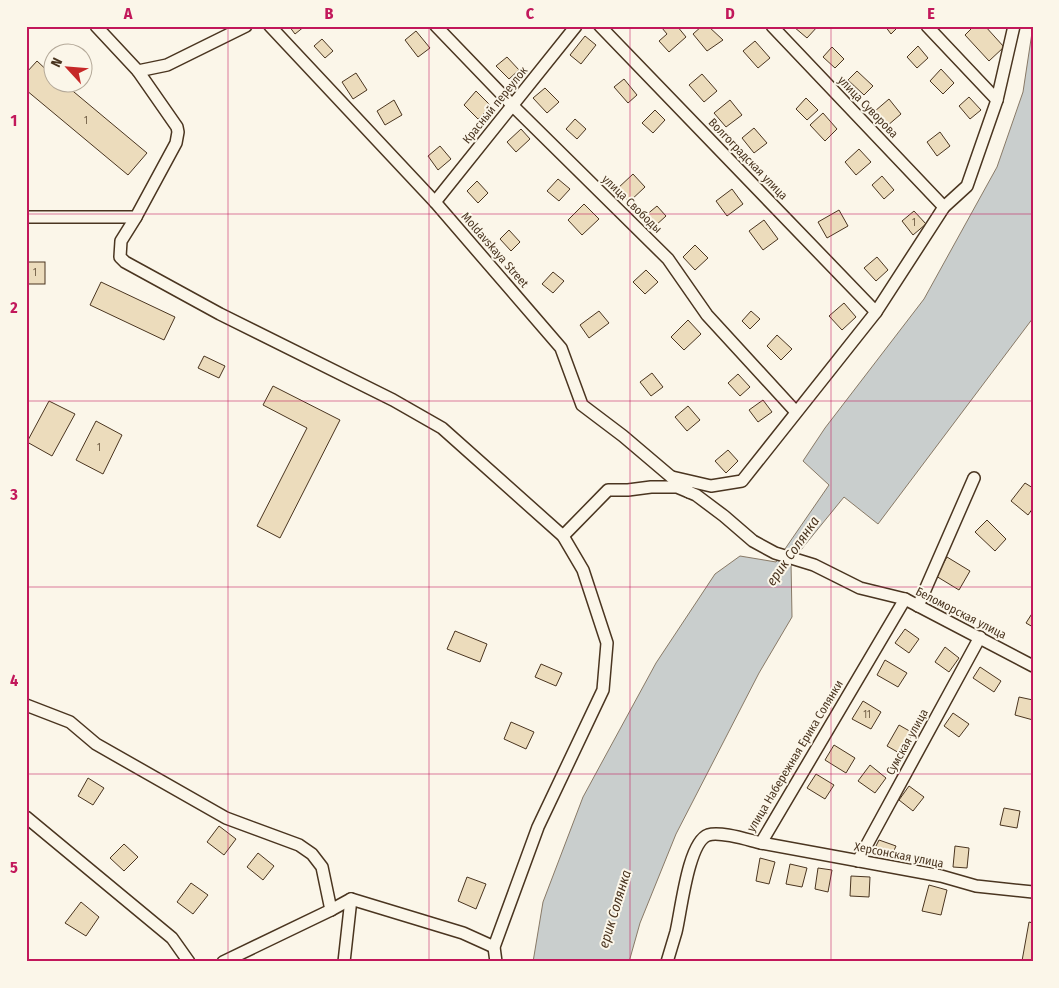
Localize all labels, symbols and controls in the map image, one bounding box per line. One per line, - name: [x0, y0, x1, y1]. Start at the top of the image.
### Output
- text: A: [123, 4, 133, 23]
- text: B: [325, 4, 334, 23]
- text: C: [526, 4, 535, 23]
- text: D: [725, 4, 735, 23]
- text: E: [927, 4, 935, 23]
- north arrow: [42, 42, 92, 92]
- text: N: [47, 55, 66, 70]
- street label: Красный переулок: [460, 63, 531, 146]
- street label: улица Суворова: [835, 73, 901, 141]
- text: 1: [11, 111, 17, 130]
- house number: 1: [84, 115, 88, 127]
- street label: Волгоградская улица: [706, 115, 791, 203]
- street label: улица Свободы: [599, 172, 665, 236]
- street label: Moldavskaya Street: [459, 210, 531, 290]
- house number: 1: [912, 217, 916, 229]
- house number: 1: [33, 267, 37, 279]
- text: 2: [9, 298, 18, 317]
- house number: 1: [97, 442, 101, 454]
- text: 3: [9, 485, 18, 504]
- water label: ерик Солянка: [763, 513, 823, 589]
- street label: Беломорская улица: [913, 584, 1009, 642]
- text: 4: [10, 671, 18, 690]
- street label: улица Набережная Ерика Солянки: [744, 678, 846, 834]
- street label: Сумская улица: [883, 706, 931, 777]
- house number: 11: [863, 709, 871, 721]
- street label: Херсонская улица: [853, 839, 945, 871]
- text: 5: [10, 858, 18, 877]
- water label: ерик Солянка: [595, 868, 635, 950]

